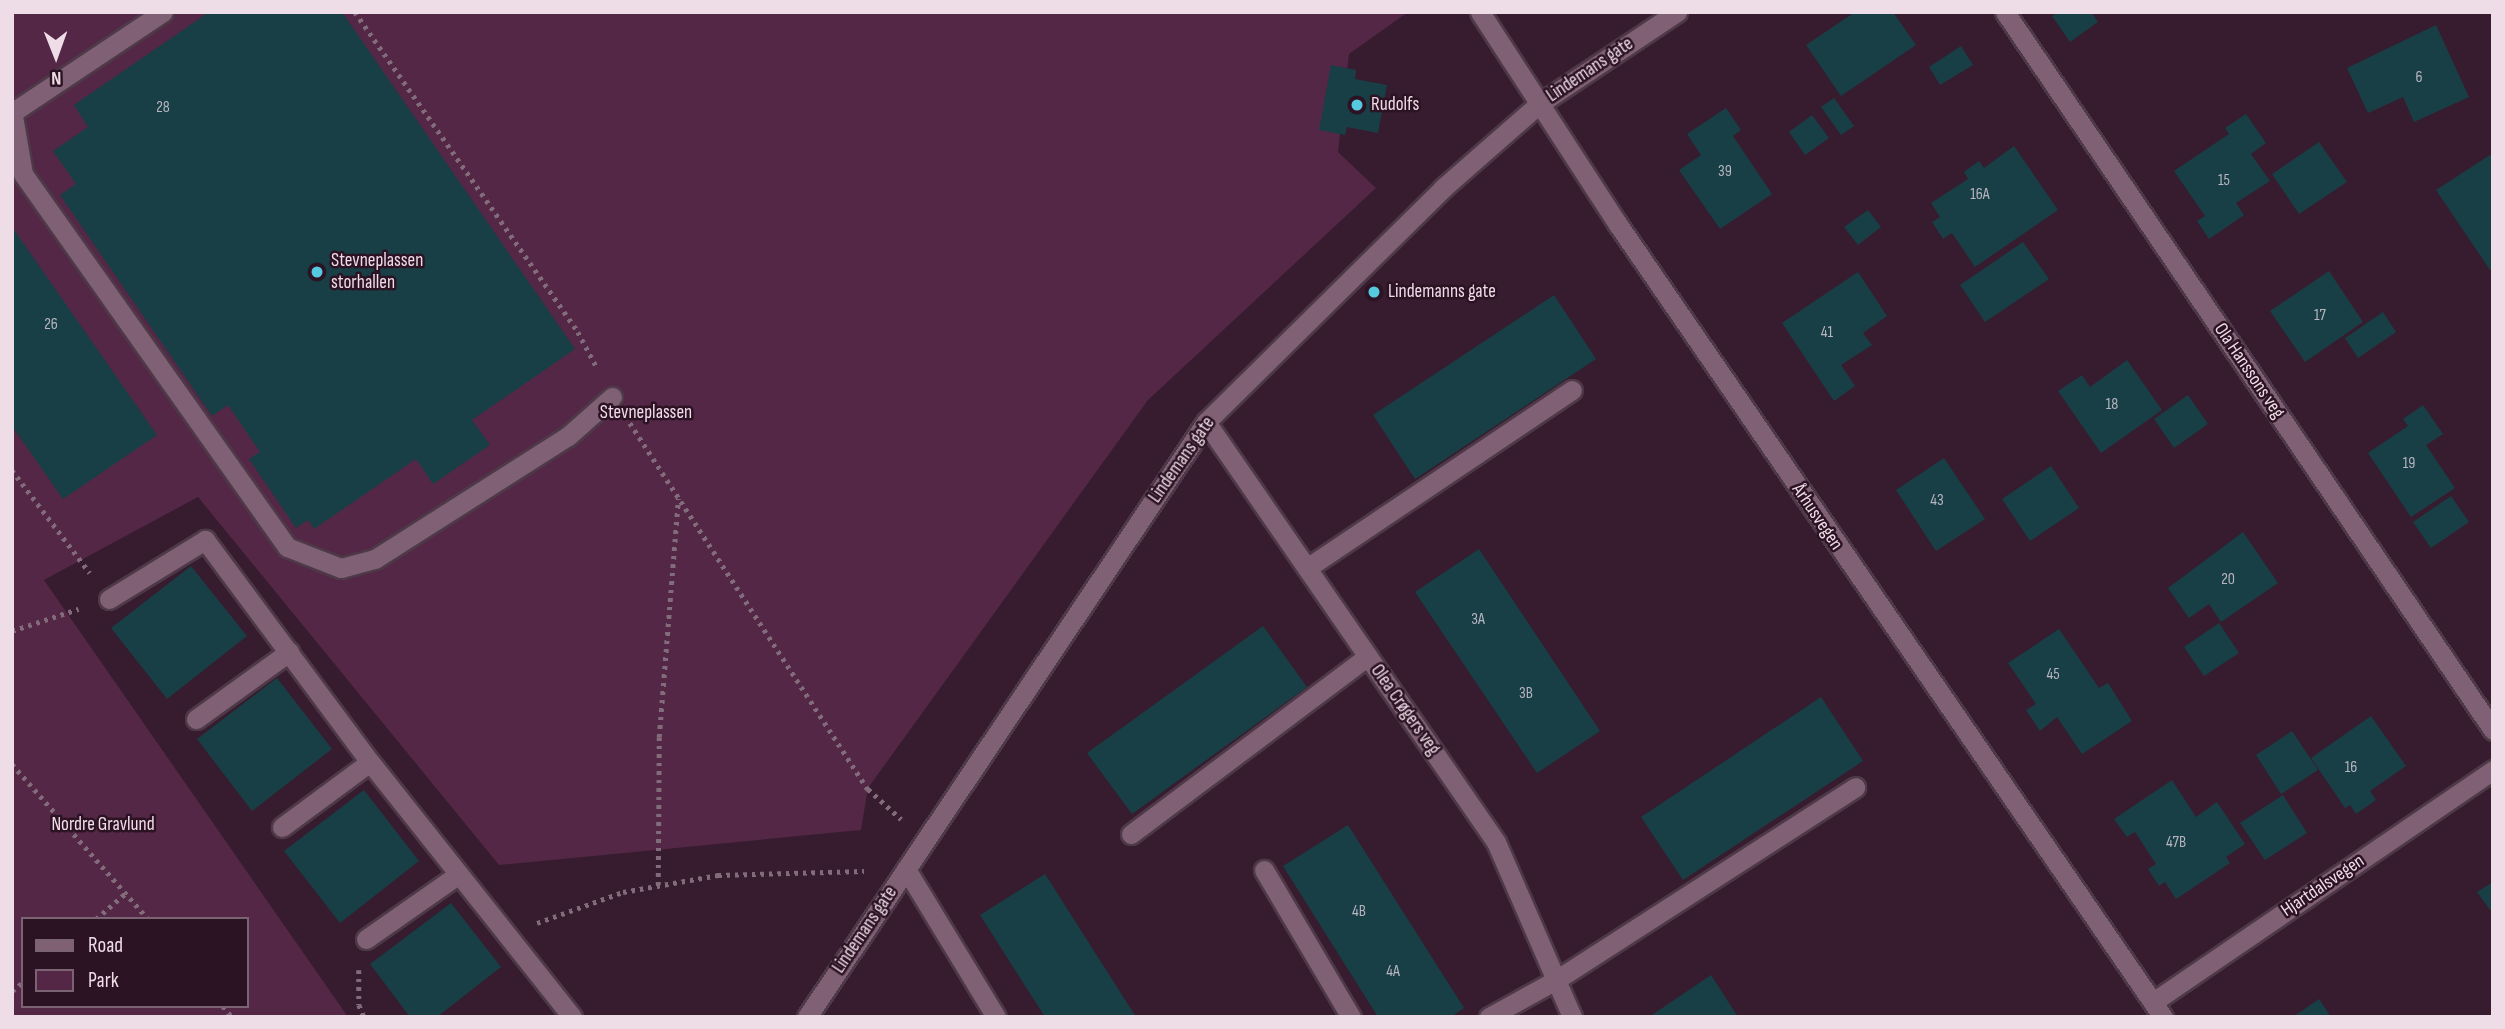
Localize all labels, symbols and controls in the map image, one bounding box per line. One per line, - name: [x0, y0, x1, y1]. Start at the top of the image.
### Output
- north arrow: [21, 21, 91, 91]
- street label: Lindemans gate: [1542, 33, 1638, 107]
- text: N: [51, 66, 62, 89]
- house number: 6: [2415, 68, 2423, 88]
- place label: Rudolfs: [1371, 94, 1419, 116]
- marker: Rudolfs: [1349, 97, 1365, 113]
- house number: 28: [156, 98, 170, 118]
- house number: 39: [1718, 162, 1732, 182]
- house number: 15: [2218, 171, 2230, 191]
- house number: 16A: [1970, 185, 1990, 205]
- place label: Stevneplassen storhallen: [331, 250, 423, 294]
- marker: Stevneplassen storhallen: [309, 264, 325, 280]
- place label: Lindemanns gate: [1388, 281, 1496, 303]
- marker: Lindemanns gate: [1366, 284, 1382, 300]
- house number: 17: [2314, 306, 2326, 326]
- house number: 26: [44, 315, 58, 335]
- street label: Ola Hanssons veg: [2209, 319, 2289, 423]
- house number: 41: [1821, 323, 1833, 343]
- house number: 18: [2106, 395, 2118, 415]
- park label: Stevneplassen: [600, 402, 692, 424]
- street label: Lindemans gate: [1144, 413, 1220, 507]
- house number: 19: [2403, 454, 2415, 474]
- street label: Århusvegen: [1787, 480, 1847, 554]
- house number: 43: [1930, 491, 1944, 511]
- house number: 20: [2221, 570, 2235, 590]
- house number: 3A: [1471, 610, 1485, 630]
- street label: Olea Crøgers veg: [1365, 660, 1445, 760]
- house number: 45: [2046, 665, 2060, 685]
- house number: 3B: [1519, 684, 1533, 704]
- house number: 16: [2345, 758, 2357, 778]
- park label: Nordre Gravlund: [51, 814, 155, 836]
- house number: 47B: [2166, 833, 2186, 853]
- street label: Hjartdalsvegen: [2277, 850, 2369, 922]
- street label: Lindemans gate: [828, 882, 902, 978]
- house number: 4B: [1352, 902, 1366, 922]
- legend: [21, 917, 248, 1008]
- text: Road: [88, 933, 123, 958]
- house number: 4A: [1386, 962, 1400, 982]
- text: Park: [88, 968, 119, 993]

